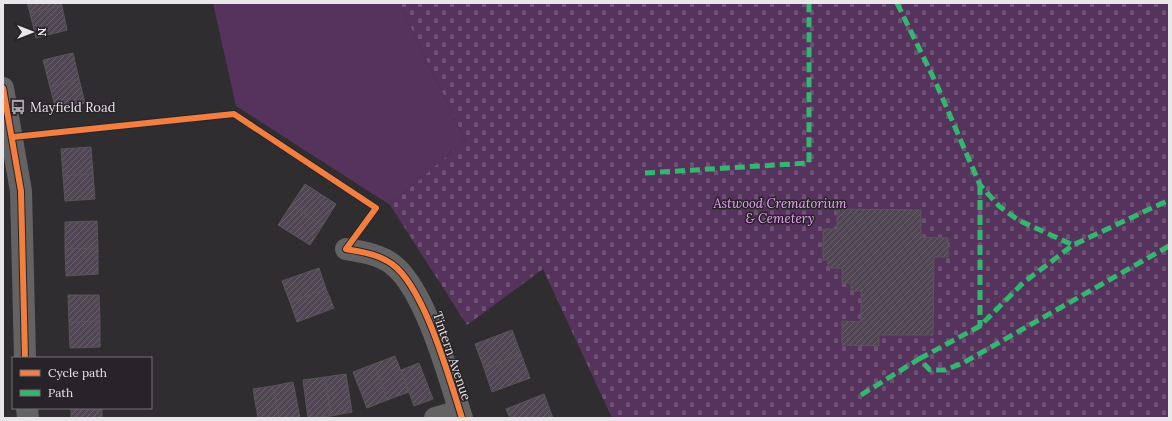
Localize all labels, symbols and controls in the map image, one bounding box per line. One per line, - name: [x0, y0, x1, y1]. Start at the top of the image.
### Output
- north arrow: [12, 12, 52, 52]
- text: N: [35, 28, 49, 37]
- bus stop icon: Mayfield Road: [9, 98, 27, 116]
- place label: Mayfield Road: [30, 99, 116, 116]
- park label: Astwood Crematorium & Cemetery: [712, 195, 847, 227]
- street label: Tintern Avenue: [429, 309, 475, 403]
- legend: [12, 357, 152, 409]
- text: Cycle path: [48, 365, 107, 380]
- text: Path: [48, 385, 73, 400]

